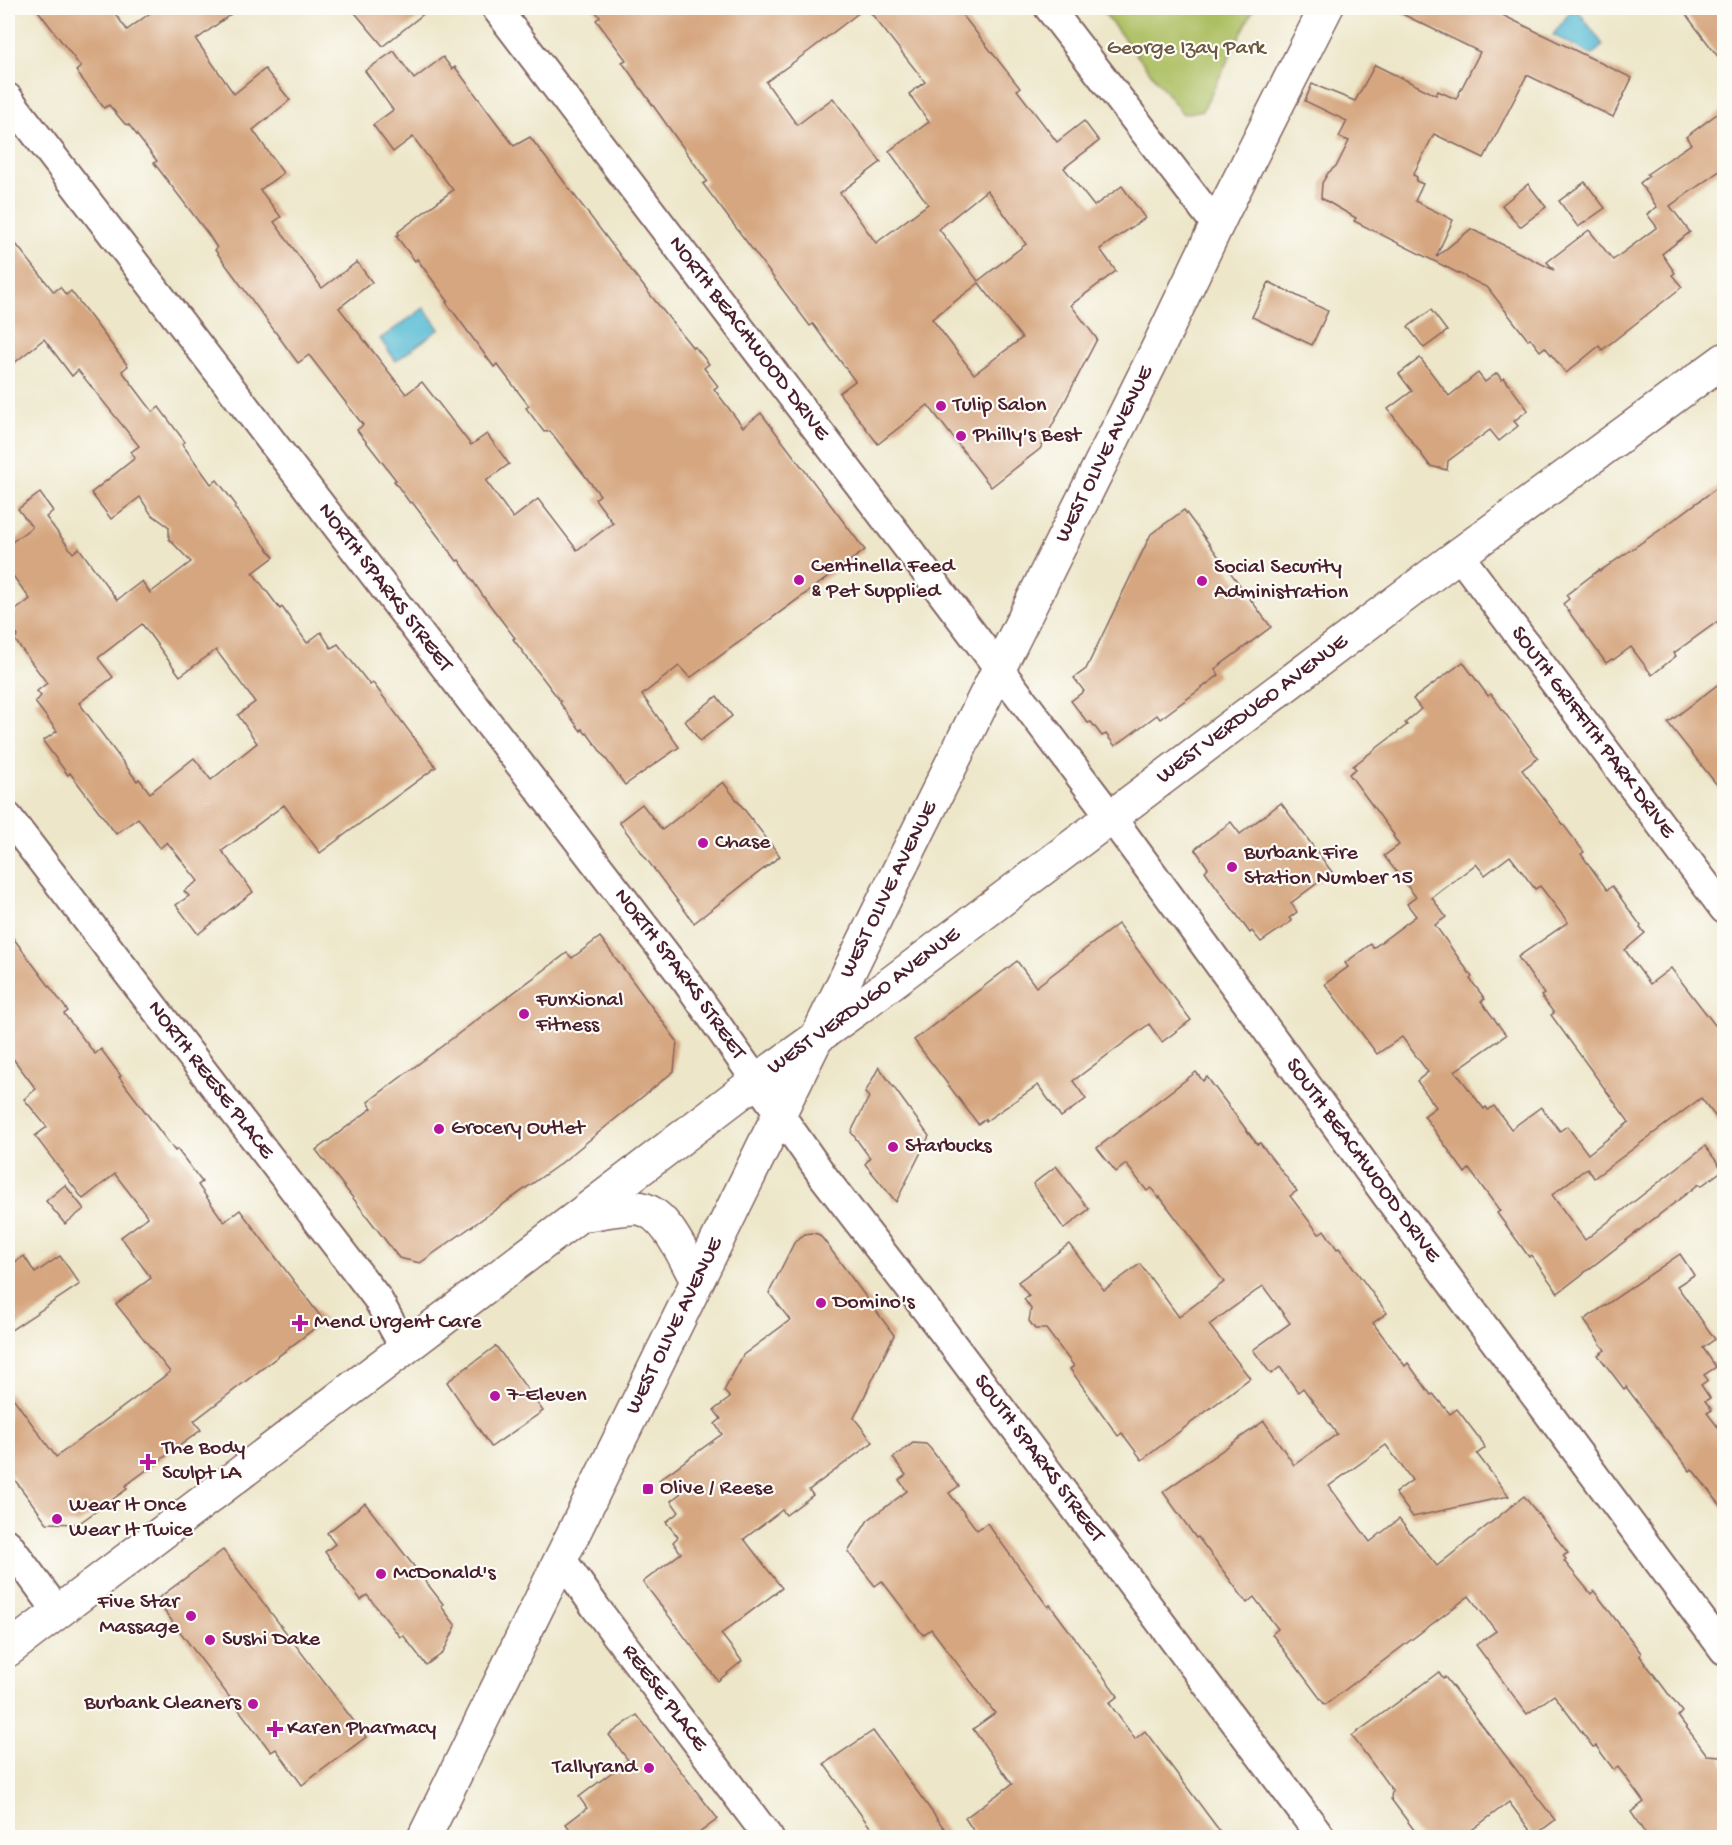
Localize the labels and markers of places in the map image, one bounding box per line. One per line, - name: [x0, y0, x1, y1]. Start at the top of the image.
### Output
- place label: Tulip Salon: [951, 393, 1047, 419]
- marker: Tulip Salon: [934, 399, 948, 413]
- place label: Philly's Best: [972, 423, 1083, 449]
- marker: Philly's Best: [954, 429, 968, 443]
- place label: Centinella Feed & Pet Supplied: [811, 554, 956, 605]
- place label: Social Security Administration: [1214, 555, 1349, 606]
- marker: Centinella Feed & Pet Supplied: [792, 573, 806, 587]
- marker: Social Security Administration: [1195, 574, 1209, 588]
- place label: Chase: [715, 830, 771, 856]
- marker: Chase: [696, 836, 710, 850]
- place label: Burbank Fire Station Number 15: [1243, 841, 1413, 892]
- marker: Burbank Fire Station Number 15: [1225, 860, 1239, 874]
- place label: FunXional Fitness: [535, 988, 624, 1039]
- marker: FunXional Fitness: [517, 1007, 531, 1021]
- place label: Grocery Outlet: [451, 1116, 586, 1142]
- marker: Grocery Outlet: [432, 1122, 446, 1136]
- place label: Starbucks: [905, 1134, 992, 1160]
- marker: Starbucks: [886, 1140, 900, 1154]
- place label: Domino's: [831, 1290, 916, 1316]
- marker: Domino's: [814, 1296, 828, 1310]
- place label: Mend Urgent Care: [314, 1310, 482, 1336]
- marker: Mend Urgent Care: [291, 1314, 309, 1332]
- place label: 7-Eleven: [506, 1383, 587, 1409]
- marker: 7-Eleven: [488, 1389, 502, 1403]
- place label: The Body Sculpt LA: [160, 1436, 245, 1487]
- marker: The Body Sculpt LA: [139, 1453, 157, 1471]
- place label: Olive / Reese: [660, 1476, 774, 1502]
- marker: Olive / Reese: [641, 1482, 655, 1496]
- place label: Wear It Once Wear It Twice: [69, 1493, 194, 1544]
- marker: Wear It Once Wear It Twice: [50, 1512, 64, 1526]
- place label: McDonald's: [393, 1561, 496, 1587]
- marker: McDonald's: [374, 1567, 388, 1581]
- place label: Five Star Massage: [97, 1590, 181, 1641]
- marker: Five Star Massage: [184, 1609, 198, 1623]
- place label: Sushi Dake: [222, 1627, 321, 1653]
- marker: Sushi Dake: [203, 1633, 217, 1647]
- place label: Burbank Cleaners: [83, 1691, 242, 1717]
- marker: Burbank Cleaners: [246, 1697, 260, 1711]
- place label: Karen Pharmacy: [287, 1716, 436, 1742]
- marker: Karen Pharmacy: [268, 1722, 282, 1736]
- place label: Tallyrand: [550, 1755, 639, 1781]
- marker: Tallyrand: [642, 1761, 656, 1775]

